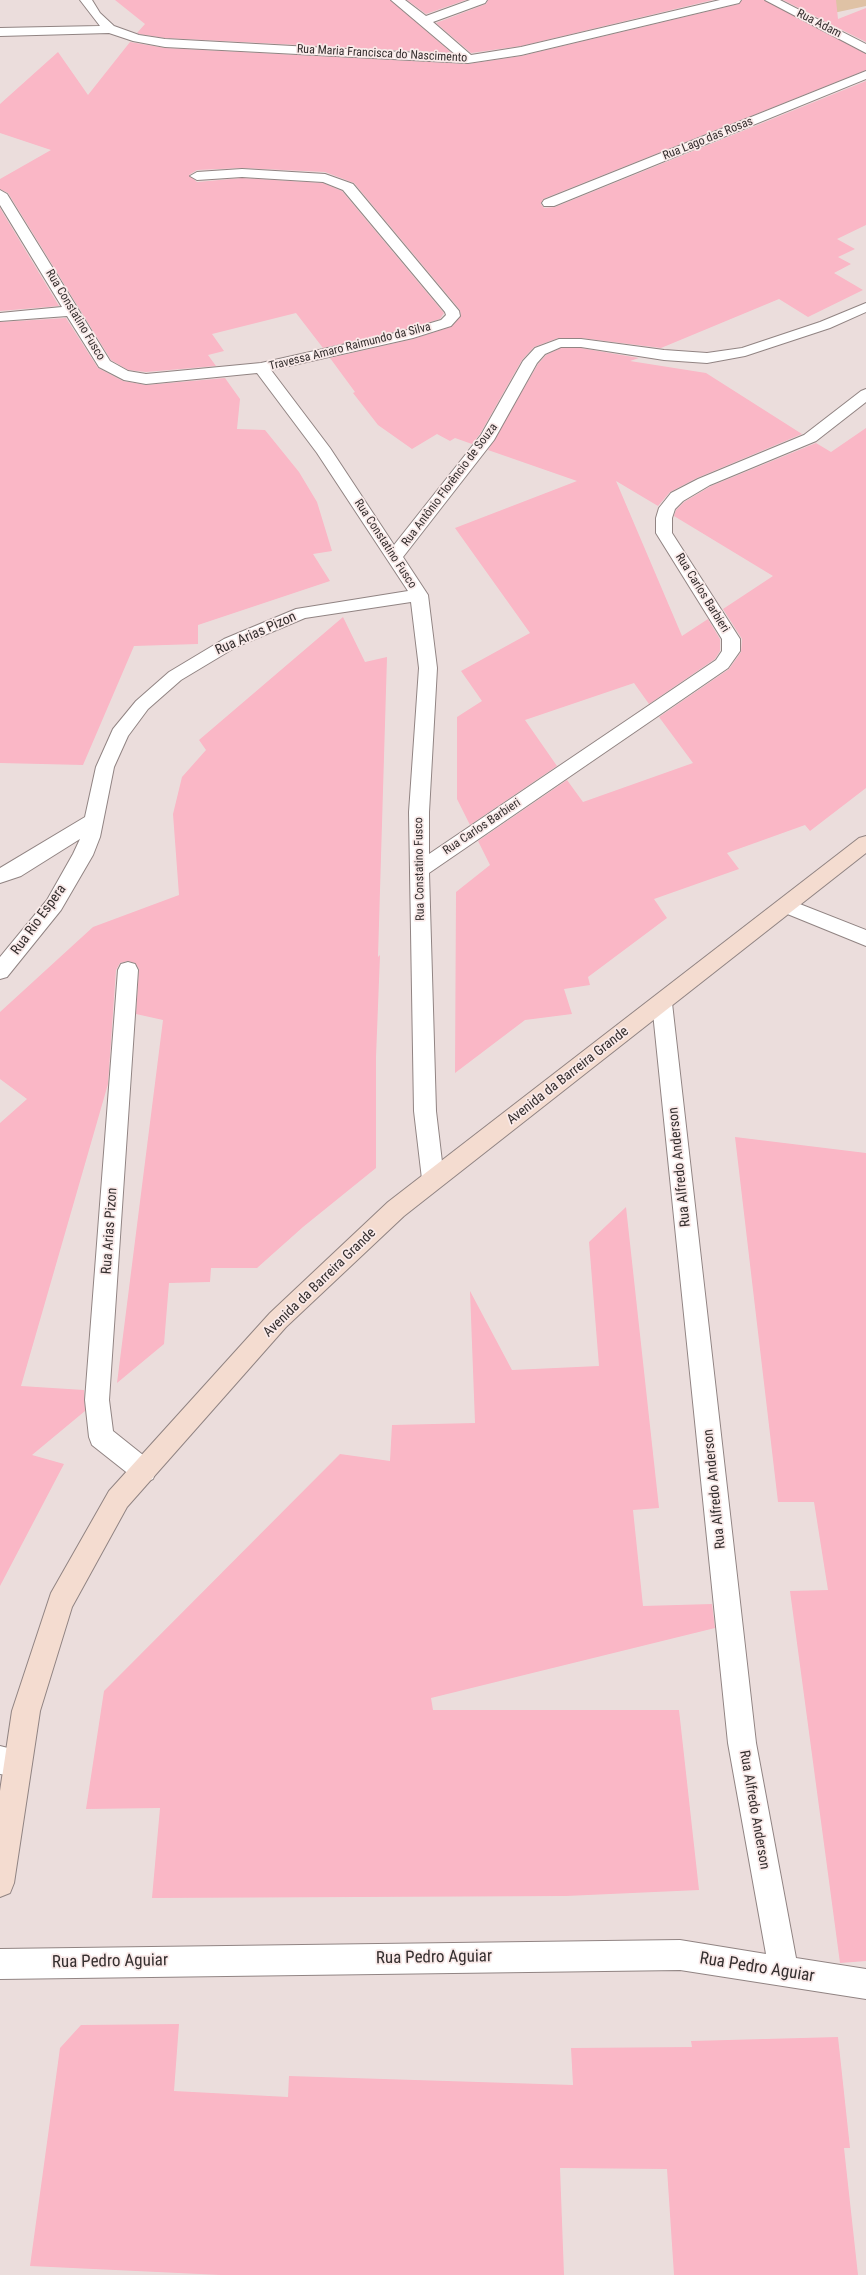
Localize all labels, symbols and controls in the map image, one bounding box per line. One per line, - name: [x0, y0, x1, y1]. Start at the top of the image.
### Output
- street label: Rua Adam: [794, 7, 844, 41]
- street label: Rua Maria Francisca do Nascimento: [297, 42, 467, 66]
- street label: Rua Lago das Rosas: [661, 114, 755, 164]
- street label: Rua Constatino Fusco: [42, 267, 108, 363]
- street label: Travessa Amaro Raimundo da Silva: [268, 320, 432, 374]
- street label: Rua Antônio Florêncio de Souza: [399, 421, 501, 549]
- street label: Rua Constatino Fusco: [351, 497, 419, 591]
- street label: Rua Carlos Barbieri: [672, 551, 732, 635]
- street label: Rua Arias Pizon: [213, 609, 299, 659]
- street label: Rua Carlos Barbieri: [440, 796, 524, 858]
- street label: Rua Constatino Fusco: [412, 817, 428, 921]
- street label: Rua Rio Espera: [8, 882, 70, 958]
- street label: Avenida da Barreira Grande: [504, 1023, 632, 1129]
- street label: Rua Alfredo Anderson: [665, 1106, 695, 1228]
- street label: Rua Arias Pizon: [99, 1187, 121, 1275]
- street label: Avenida da Barreira Grande: [260, 1225, 380, 1341]
- street label: Rua Alfredo Anderson: [700, 1428, 730, 1550]
- street label: Rua Alfredo Anderson: [735, 1749, 773, 1871]
- street label: Rua Pedro Aguiar: [376, 1947, 492, 1969]
- street label: Rua Pedro Aguiar: [698, 1949, 816, 1987]
- street label: Rua Pedro Aguiar: [52, 1951, 168, 1973]

